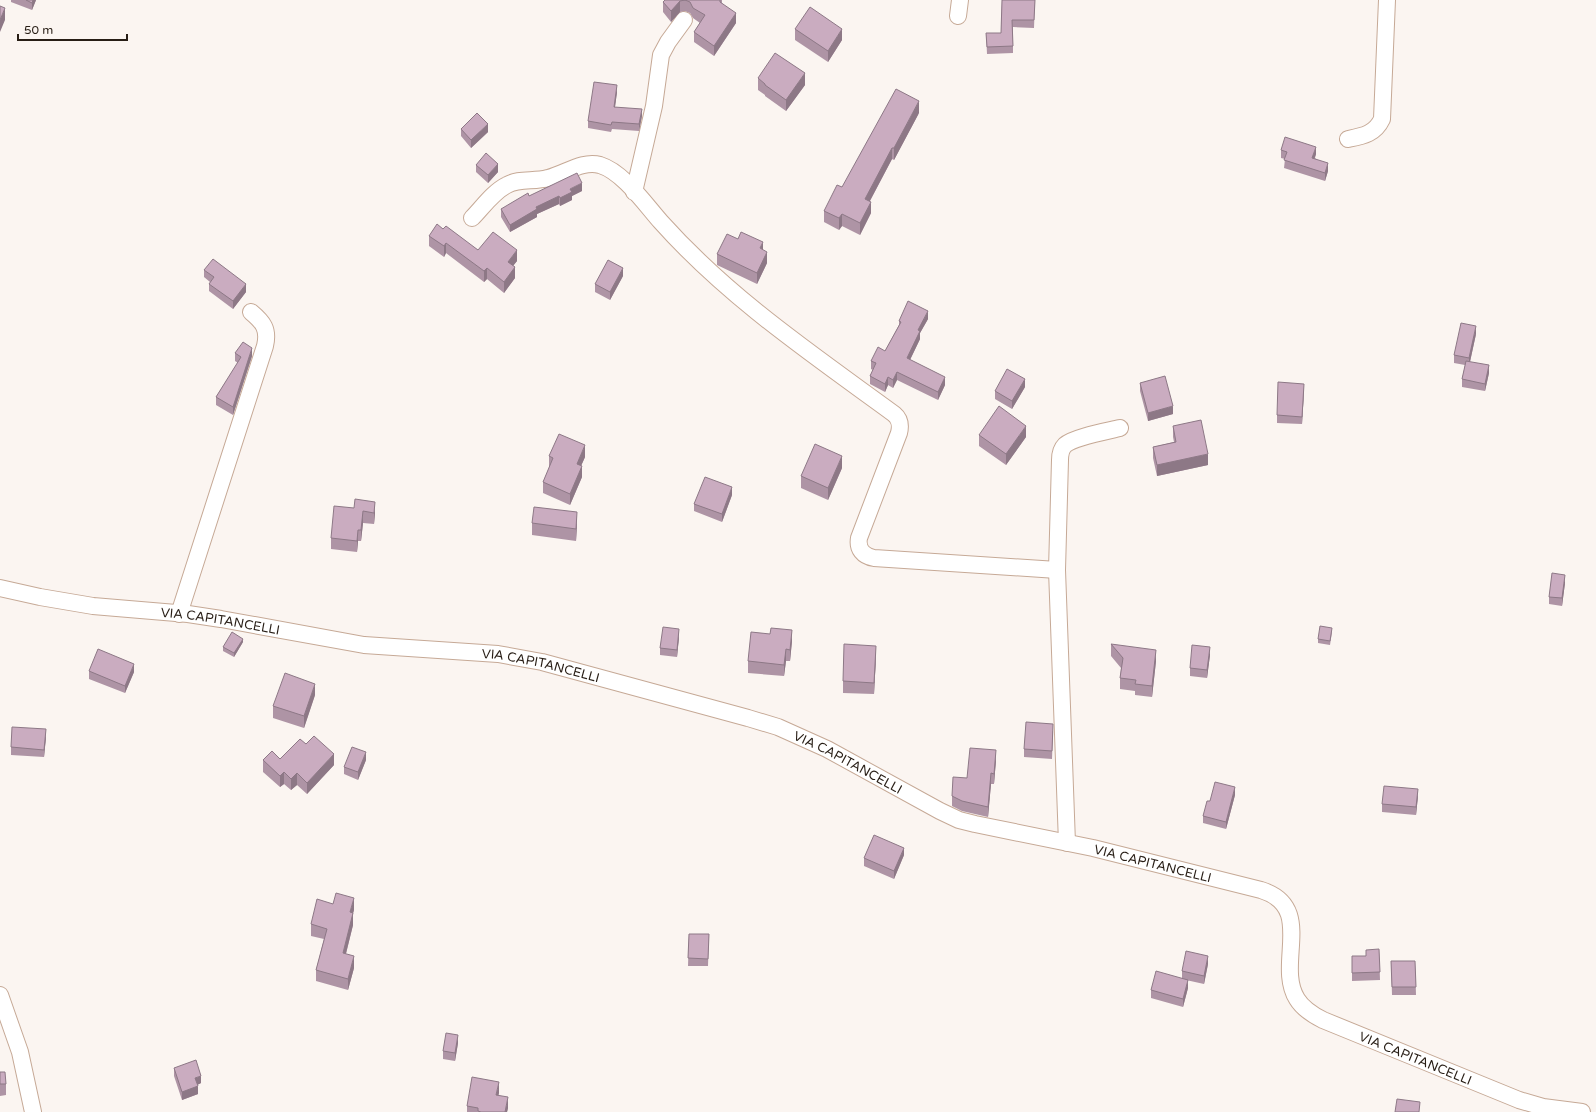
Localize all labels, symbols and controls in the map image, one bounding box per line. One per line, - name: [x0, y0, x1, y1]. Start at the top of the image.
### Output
- scale bar: [18, 16, 127, 42]
- text: 50 m: [24, 23, 53, 37]
- street label: VIA CAPITANCELLI: [160, 605, 281, 639]
- street label: VIA CAPITANCELLI: [481, 646, 601, 686]
- street label: VIA CAPITANCELLI: [791, 728, 905, 798]
- street label: VIA CAPITANCELLI: [1092, 842, 1213, 886]
- street label: VIA CAPITANCELLI: [1357, 1029, 1474, 1089]

